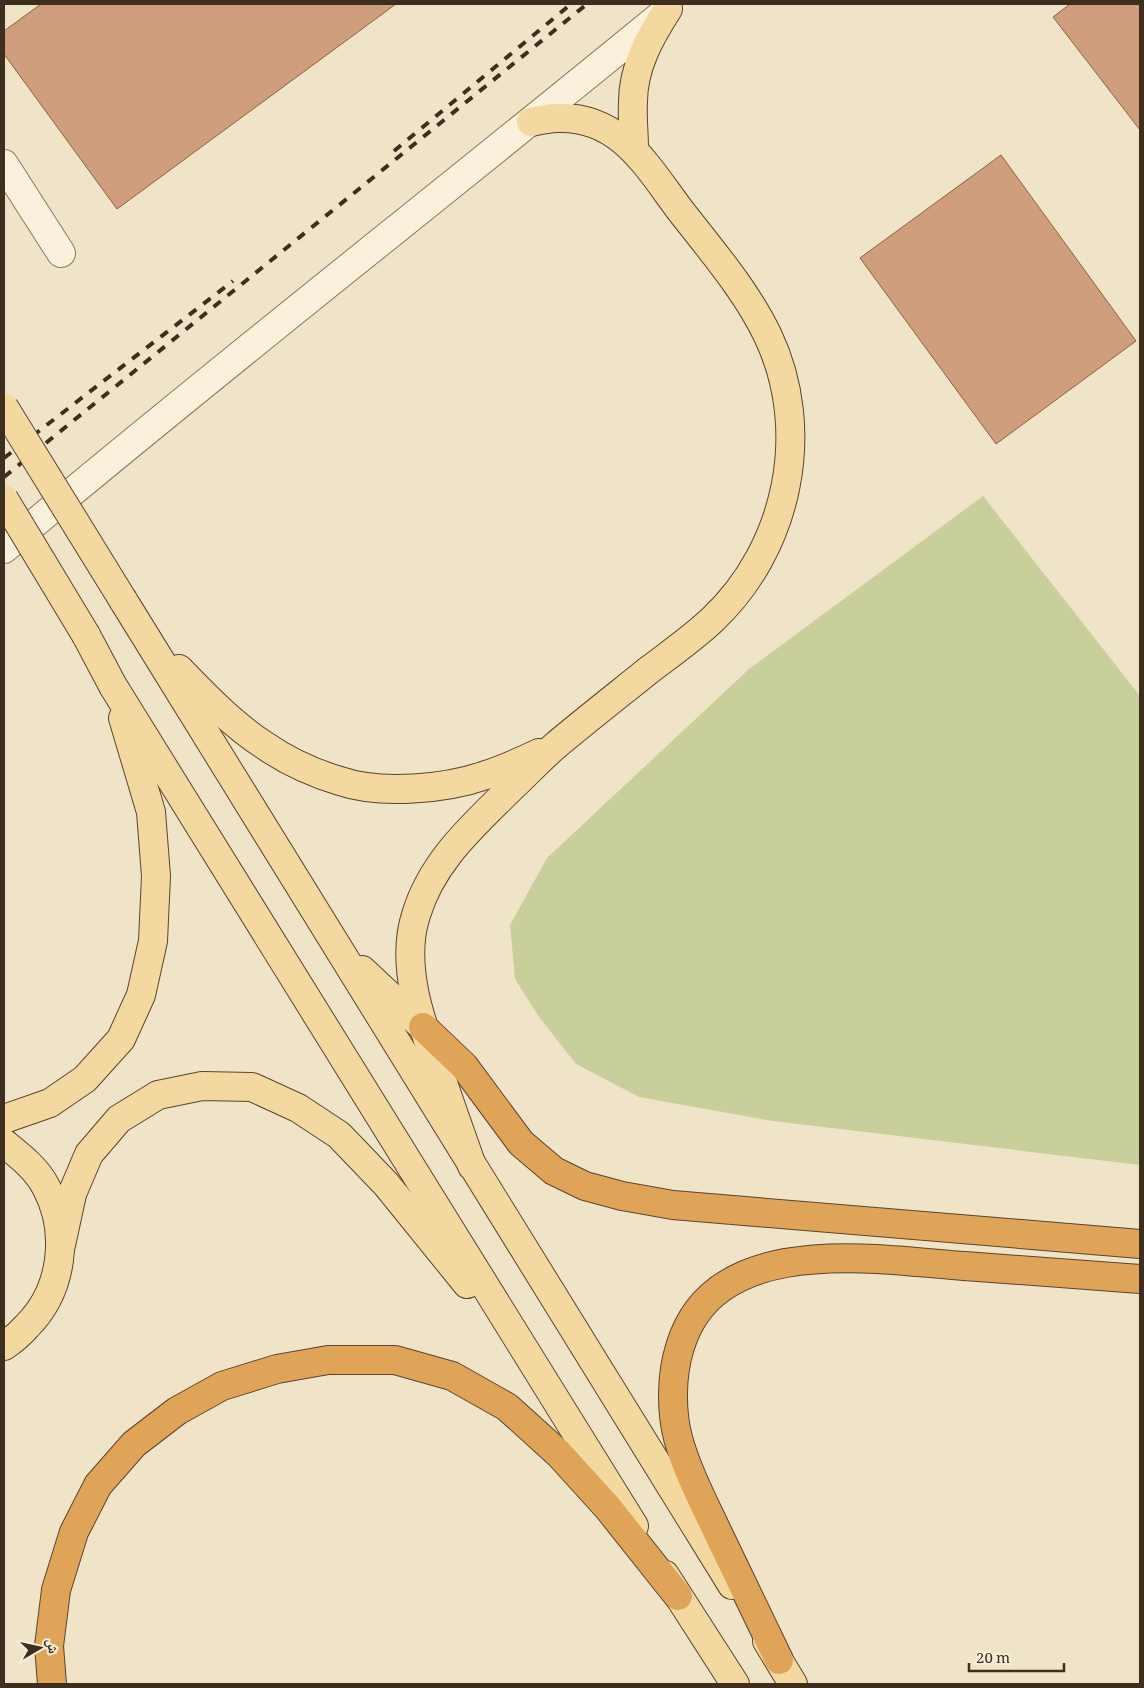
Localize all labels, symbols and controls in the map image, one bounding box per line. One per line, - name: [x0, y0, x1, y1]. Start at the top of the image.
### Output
- north arrow: [15, 1623, 65, 1673]
- text: ش: [38, 1637, 64, 1656]
- scale bar: [969, 1640, 1064, 1672]
- text: 20 m: [976, 1647, 1010, 1673]

